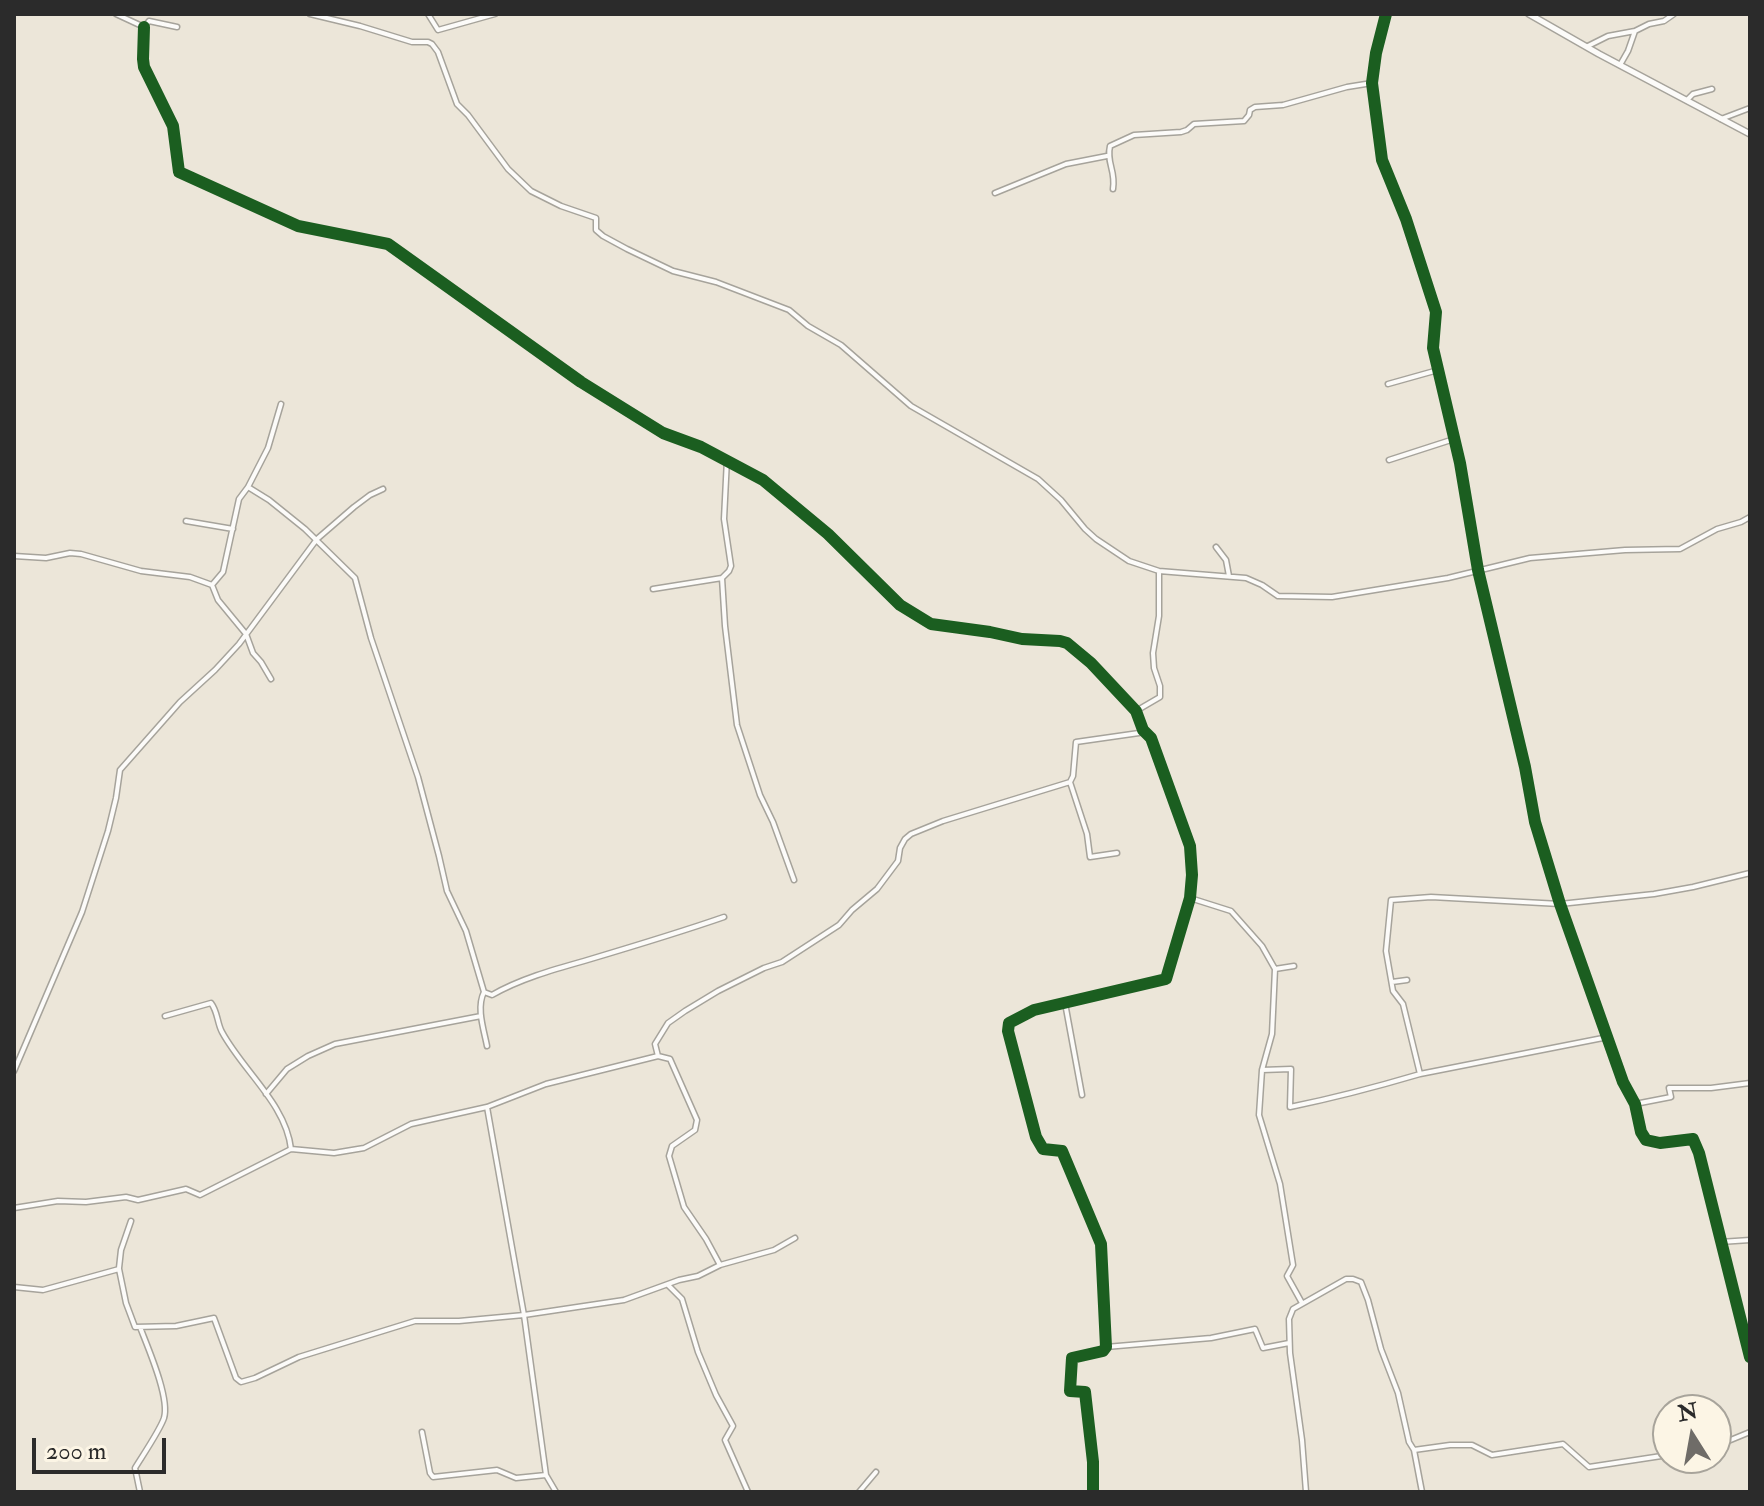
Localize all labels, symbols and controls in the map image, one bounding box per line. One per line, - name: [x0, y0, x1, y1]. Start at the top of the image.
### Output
- north arrow: [1652, 1394, 1732, 1474]
- text: N: [1675, 1397, 1700, 1428]
- scale bar: [36, 1422, 170, 1472]
- text: 200 m: [46, 1436, 106, 1467]

